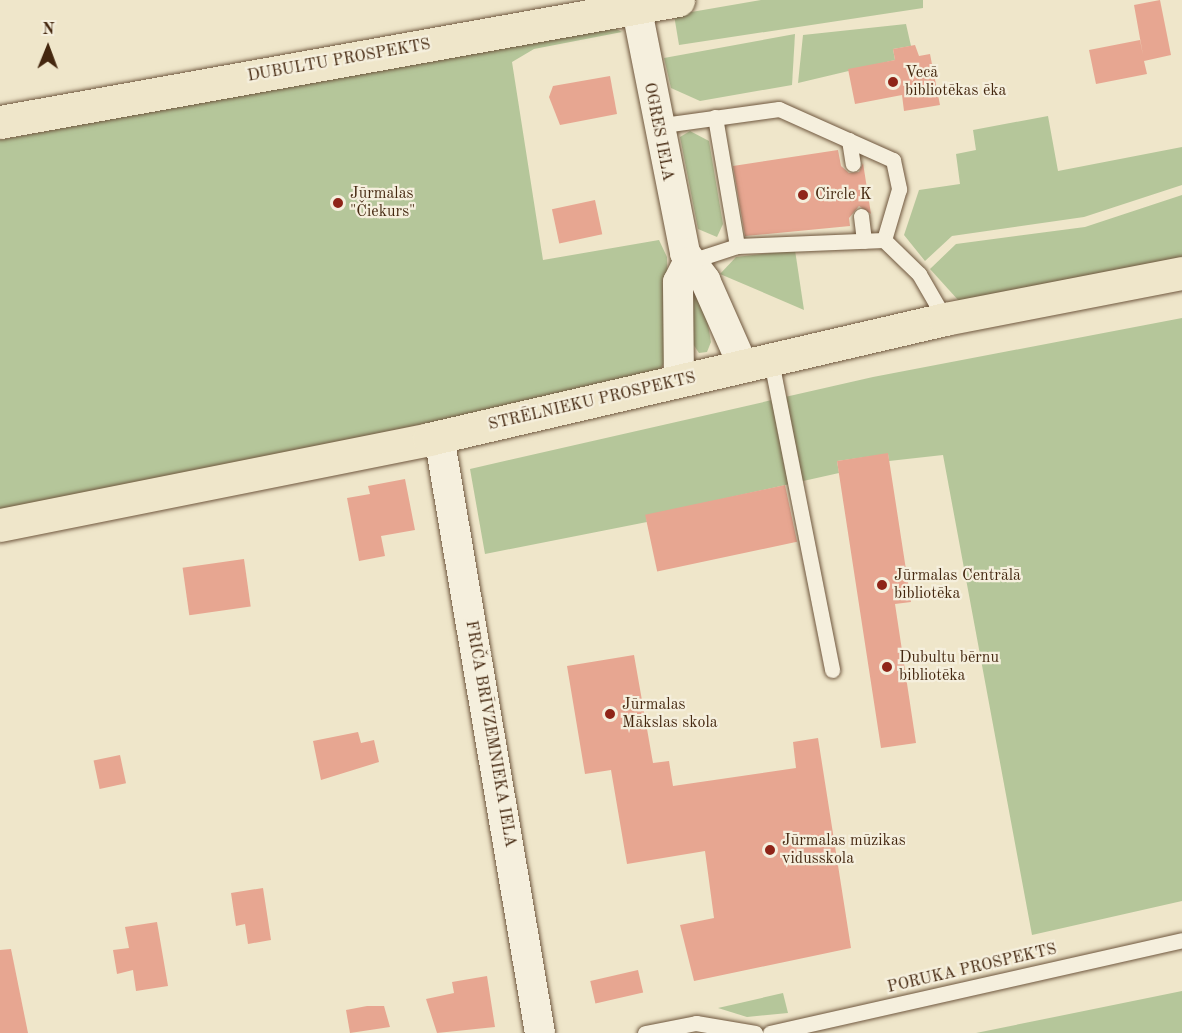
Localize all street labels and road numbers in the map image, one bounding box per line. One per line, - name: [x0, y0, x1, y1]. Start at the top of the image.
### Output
- street label: DUBULTU PROSPEKTS: [246, 35, 432, 87]
- street label: OGRES IELA: [639, 81, 677, 183]
- street label: STRĒLNIEKU PROSPEKTS: [487, 369, 697, 435]
- street label: FRIČA BRĪVZEMNIEKA IELA: [461, 619, 519, 849]
- street label: PORUKA PROSPEKTS: [886, 940, 1058, 998]

